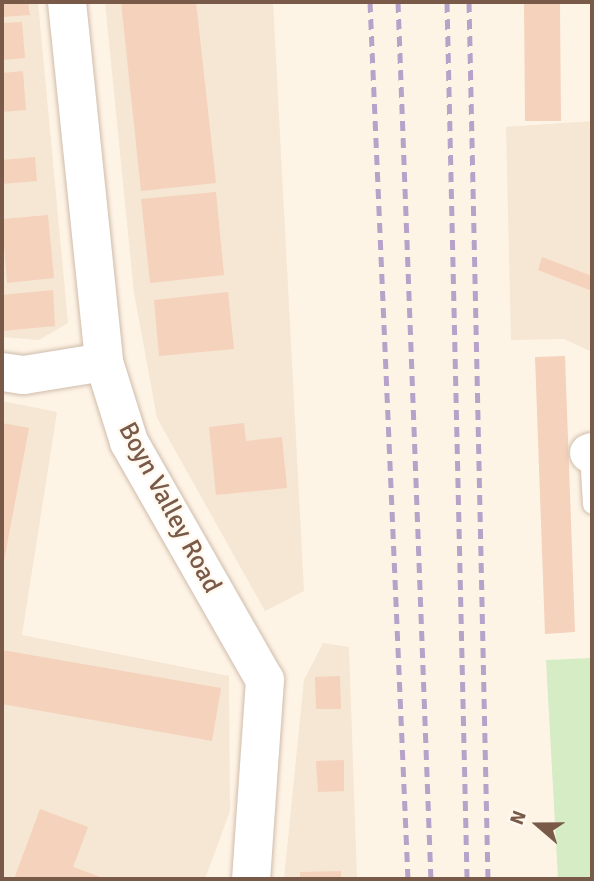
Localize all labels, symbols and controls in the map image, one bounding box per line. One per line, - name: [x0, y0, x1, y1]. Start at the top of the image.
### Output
- street label: Boyn Valley Road: [111, 417, 227, 599]
- north arrow: [503, 790, 573, 860]
- text: N: [505, 808, 532, 828]

